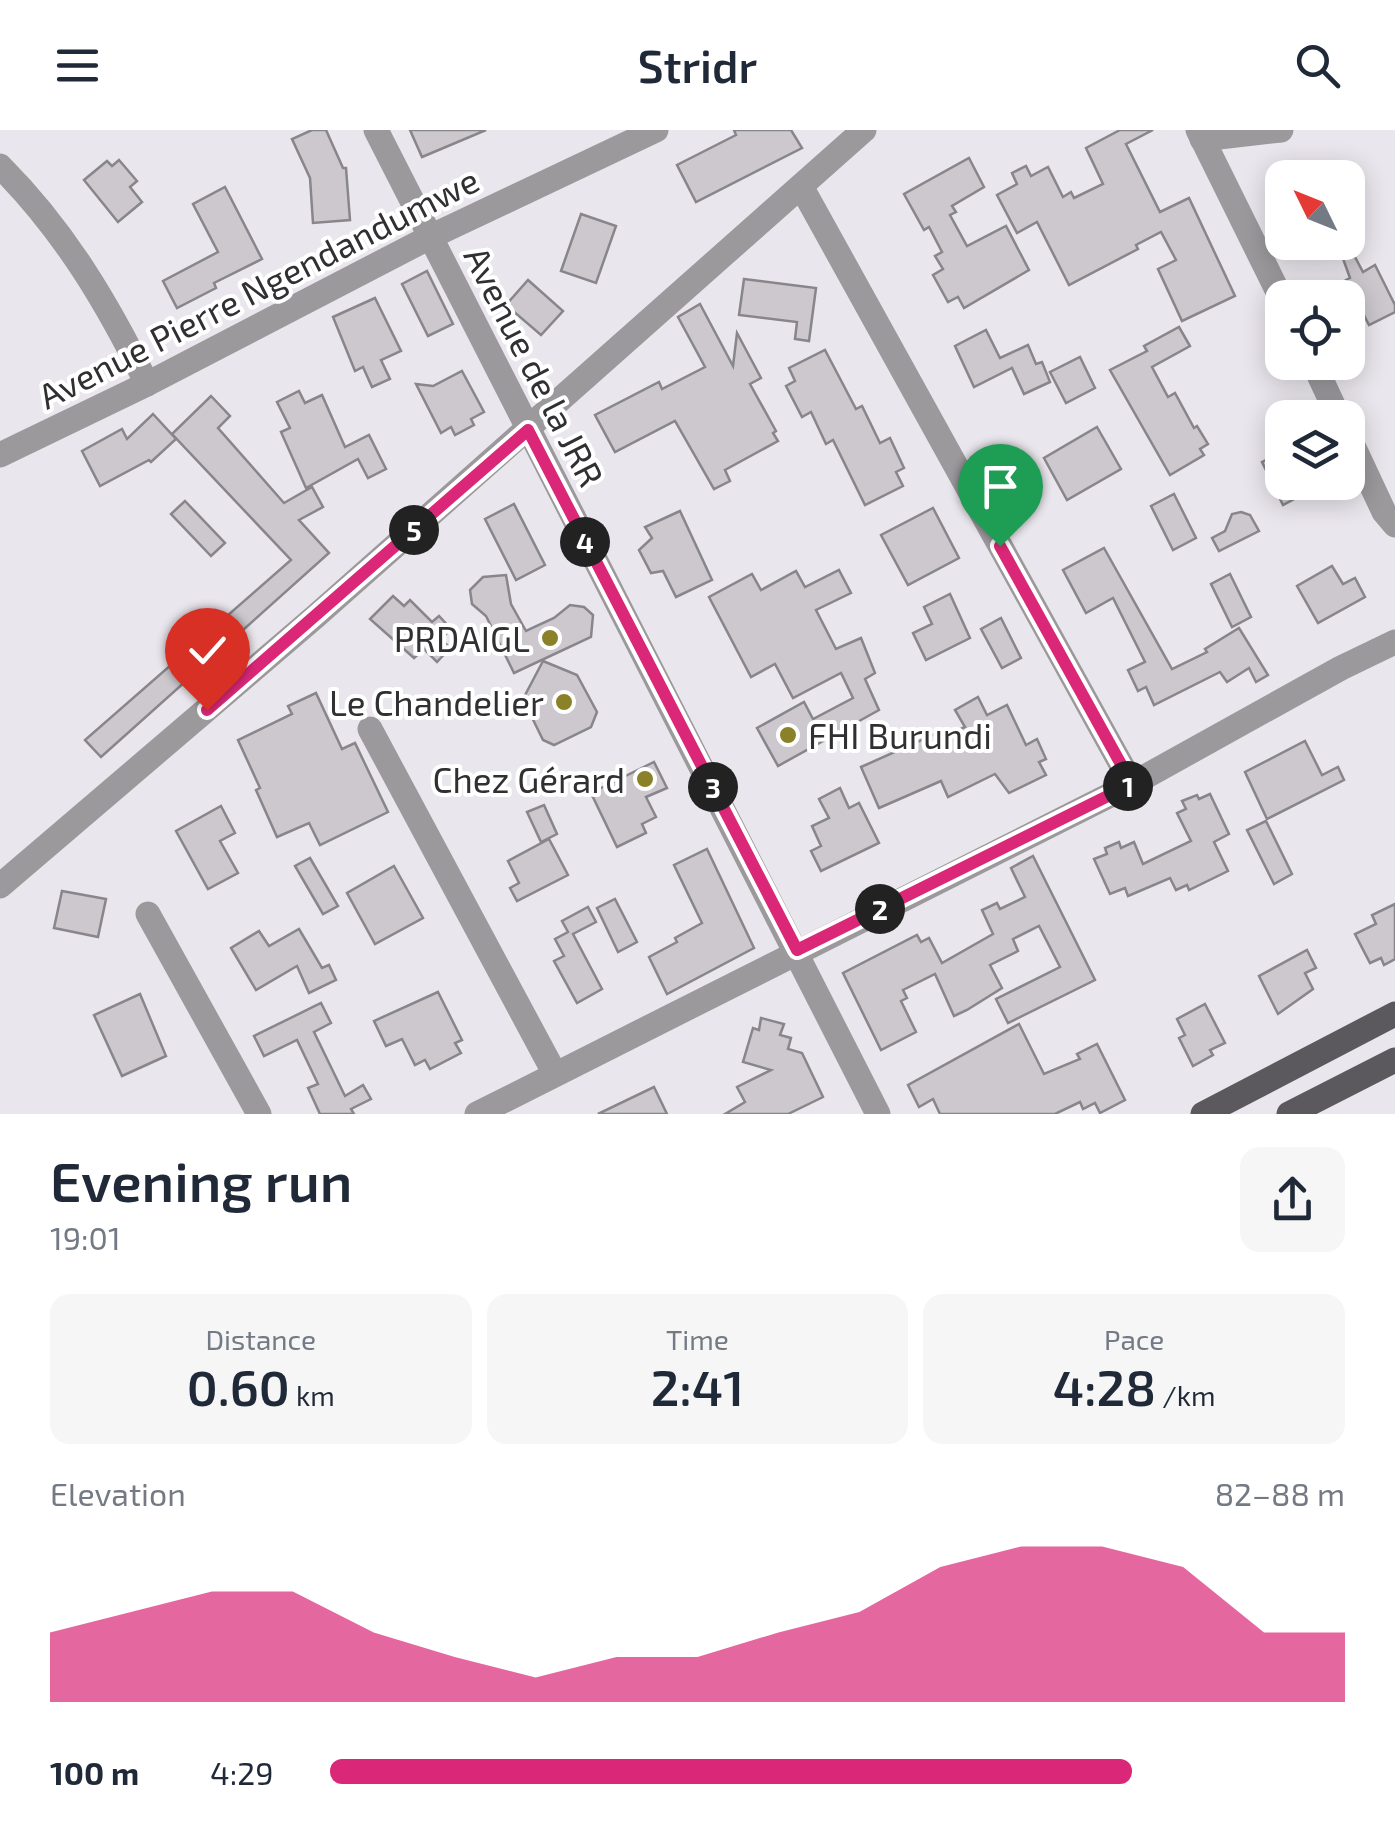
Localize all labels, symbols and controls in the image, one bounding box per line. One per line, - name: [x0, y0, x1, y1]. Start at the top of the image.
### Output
- icon: menu: [50, 38, 105, 93]
- text: Stridr: [638, 38, 757, 92]
- icon: search: [1290, 38, 1345, 93]
- street label: Avenue Pierre Ngendandumwe: [31, 157, 485, 417]
- north arrow: [1265, 160, 1365, 260]
- map controls: [1265, 160, 1365, 500]
- street label: Avenue de la JRR: [456, 239, 614, 493]
- button: locate: [1265, 280, 1365, 380]
- button: layers: [1265, 400, 1365, 500]
- pin: [958, 444, 1043, 547]
- icon: arrive: [973, 459, 1028, 514]
- pin: 5: [389, 505, 439, 555]
- text: 5: [406, 513, 422, 547]
- pin: 4: [560, 517, 610, 567]
- text: 4: [576, 525, 594, 559]
- pin: [165, 608, 250, 711]
- place label: PRDAIGL: [394, 617, 530, 659]
- icon: check: [180, 623, 235, 678]
- marker: PRDAIGL: [539, 627, 561, 649]
- place label: Le Chandelier: [329, 681, 544, 723]
- marker: Le Chandelier: [553, 691, 575, 713]
- place label: FHI Burundi: [808, 714, 992, 756]
- marker: FHI Burundi: [777, 724, 799, 746]
- place label: Chez Gérard: [432, 758, 625, 800]
- pin: 1: [1103, 761, 1153, 811]
- pin: 3: [688, 762, 738, 812]
- marker: Chez Gérard: [634, 768, 656, 790]
- text: 1: [1122, 769, 1134, 803]
- text: 3: [705, 770, 721, 804]
- pin: 2: [855, 884, 905, 934]
- text: 2: [872, 892, 888, 926]
- text: Evening run: [50, 1147, 352, 1213]
- button: share: [1240, 1147, 1345, 1252]
- text: 19:01: [50, 1218, 121, 1256]
- text: Distance: [206, 1322, 316, 1356]
- text: Time: [666, 1322, 729, 1356]
- text: Pace: [1104, 1322, 1164, 1356]
- text: 0.60: [187, 1356, 290, 1416]
- text: 2:41: [651, 1356, 744, 1416]
- text: 4:28: [1053, 1356, 1156, 1416]
- text: km: [290, 1378, 335, 1412]
- text: /km: [1156, 1378, 1216, 1412]
- text: Elevation: [50, 1474, 186, 1512]
- text: 82–88 m: [1215, 1474, 1345, 1512]
- text: 100 m: [50, 1753, 139, 1791]
- text: 4:29: [210, 1753, 274, 1791]

